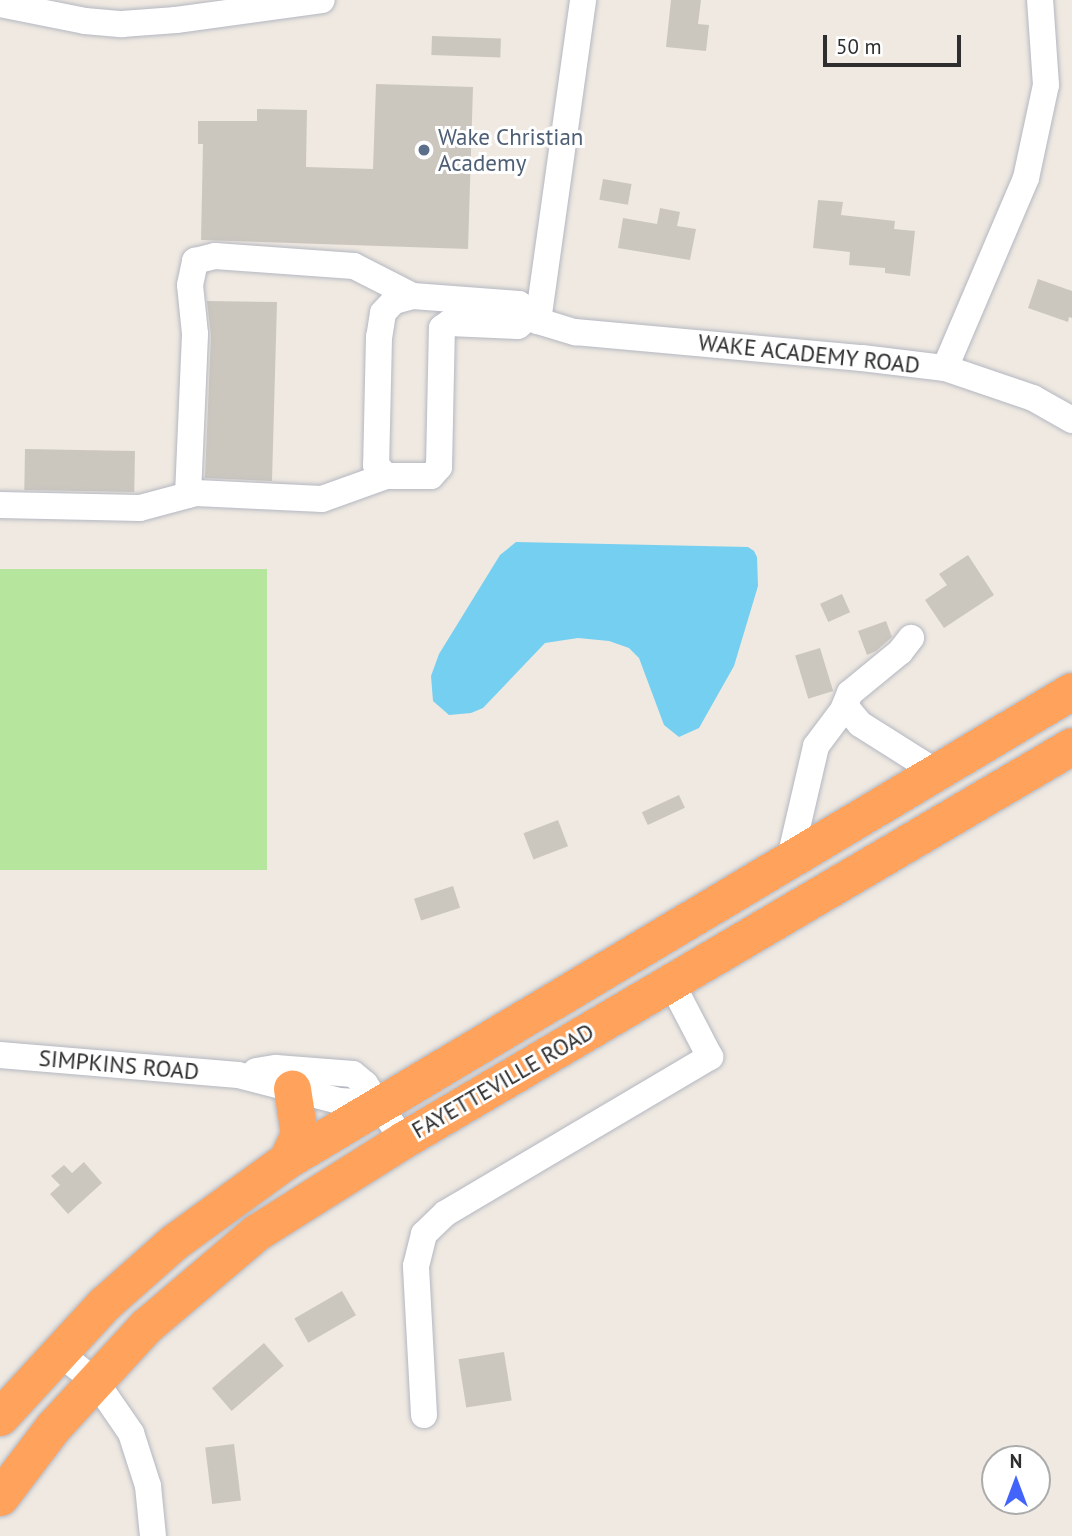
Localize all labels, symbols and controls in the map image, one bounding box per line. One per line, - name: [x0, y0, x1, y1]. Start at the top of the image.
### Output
- scale bar: [827, 21, 965, 65]
- text: 50 m: [836, 33, 882, 60]
- place label: Wake Christian Academy: [438, 123, 583, 177]
- marker: Wake Christian Academy: [416, 142, 432, 158]
- street label: WAKE ACADEMY ROAD: [696, 329, 922, 379]
- street label: FAYETTEVILLE ROAD: [407, 1018, 599, 1144]
- street label: SIMPKINS ROAD: [38, 1044, 200, 1086]
- north arrow: [981, 1445, 1051, 1515]
- text: N: [1010, 1449, 1022, 1473]

